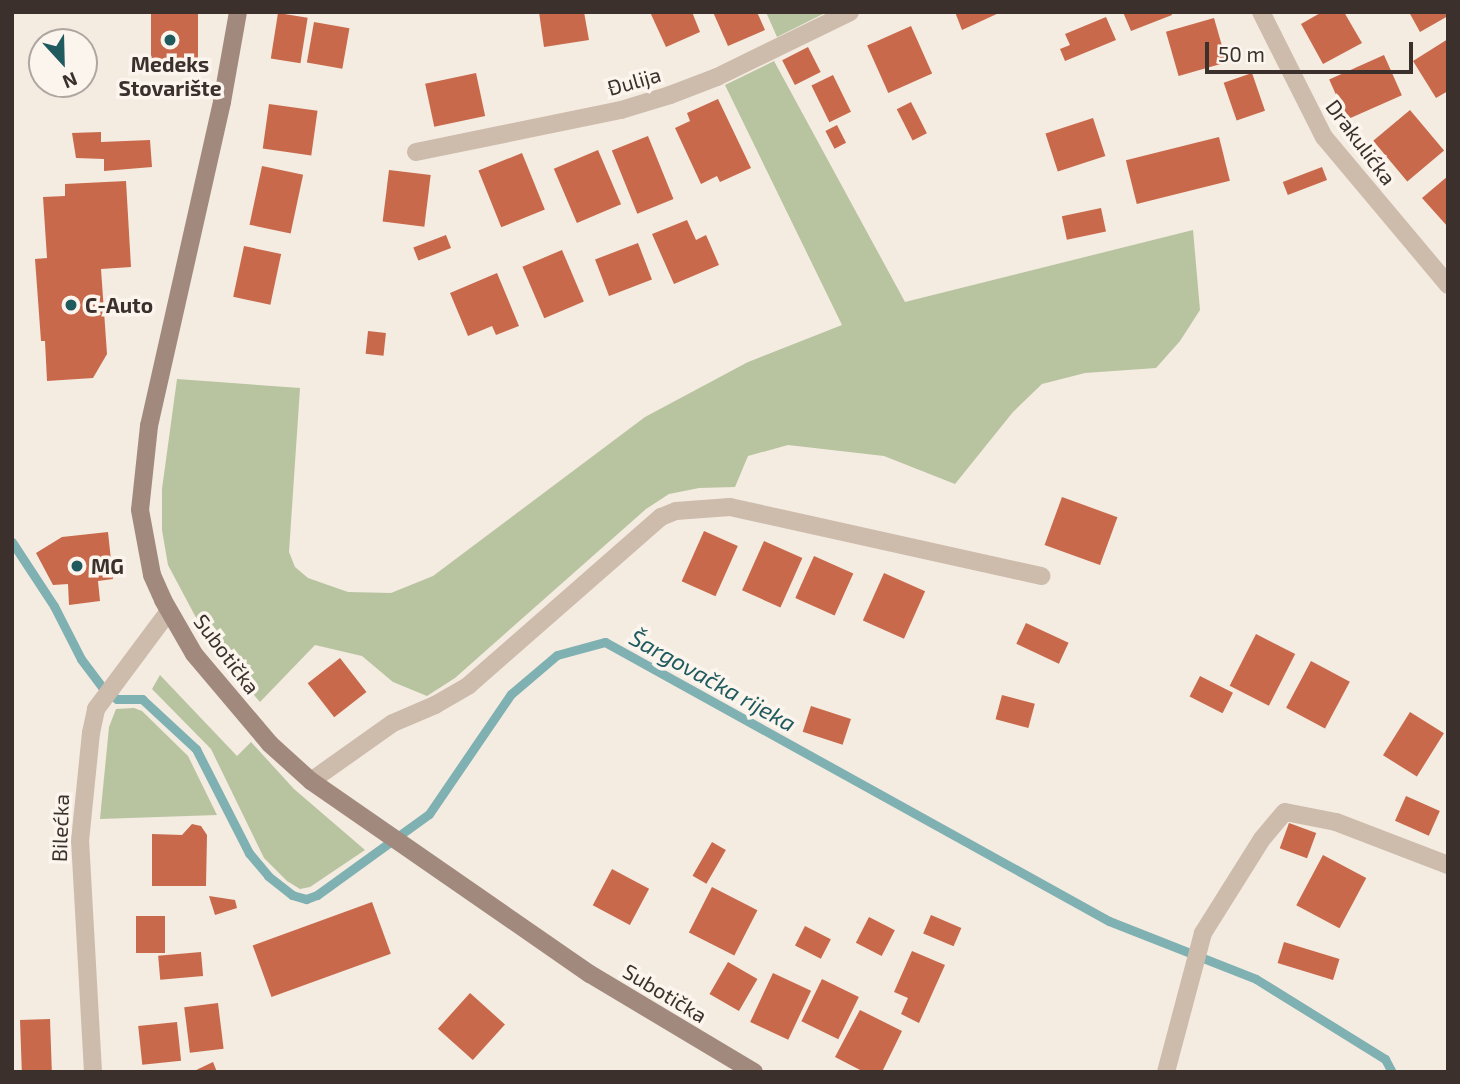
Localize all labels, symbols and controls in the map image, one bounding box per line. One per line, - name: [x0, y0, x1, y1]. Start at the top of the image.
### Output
- north arrow: [28, 28, 98, 98]
- scale bar: [1208, 28, 1416, 72]
- marker: Medeks Stovarište: [162, 32, 178, 48]
- text: 50 m: [1218, 41, 1265, 66]
- place label: Medeks Stovarište: [118, 51, 222, 101]
- street label: Đulija: [604, 61, 664, 101]
- text: N: [60, 68, 81, 94]
- street label: Drakulićka: [1321, 94, 1401, 190]
- place label: C-Auto: [85, 292, 153, 318]
- marker: C-Auto: [63, 297, 79, 313]
- place label: MG: [91, 553, 124, 579]
- marker: MG: [69, 558, 85, 574]
- street label: Subotička: [189, 609, 265, 699]
- water label: Šargovačka rijeka: [625, 623, 801, 737]
- street label: Bilećka: [46, 793, 74, 863]
- street label: Subotička: [619, 958, 711, 1028]

